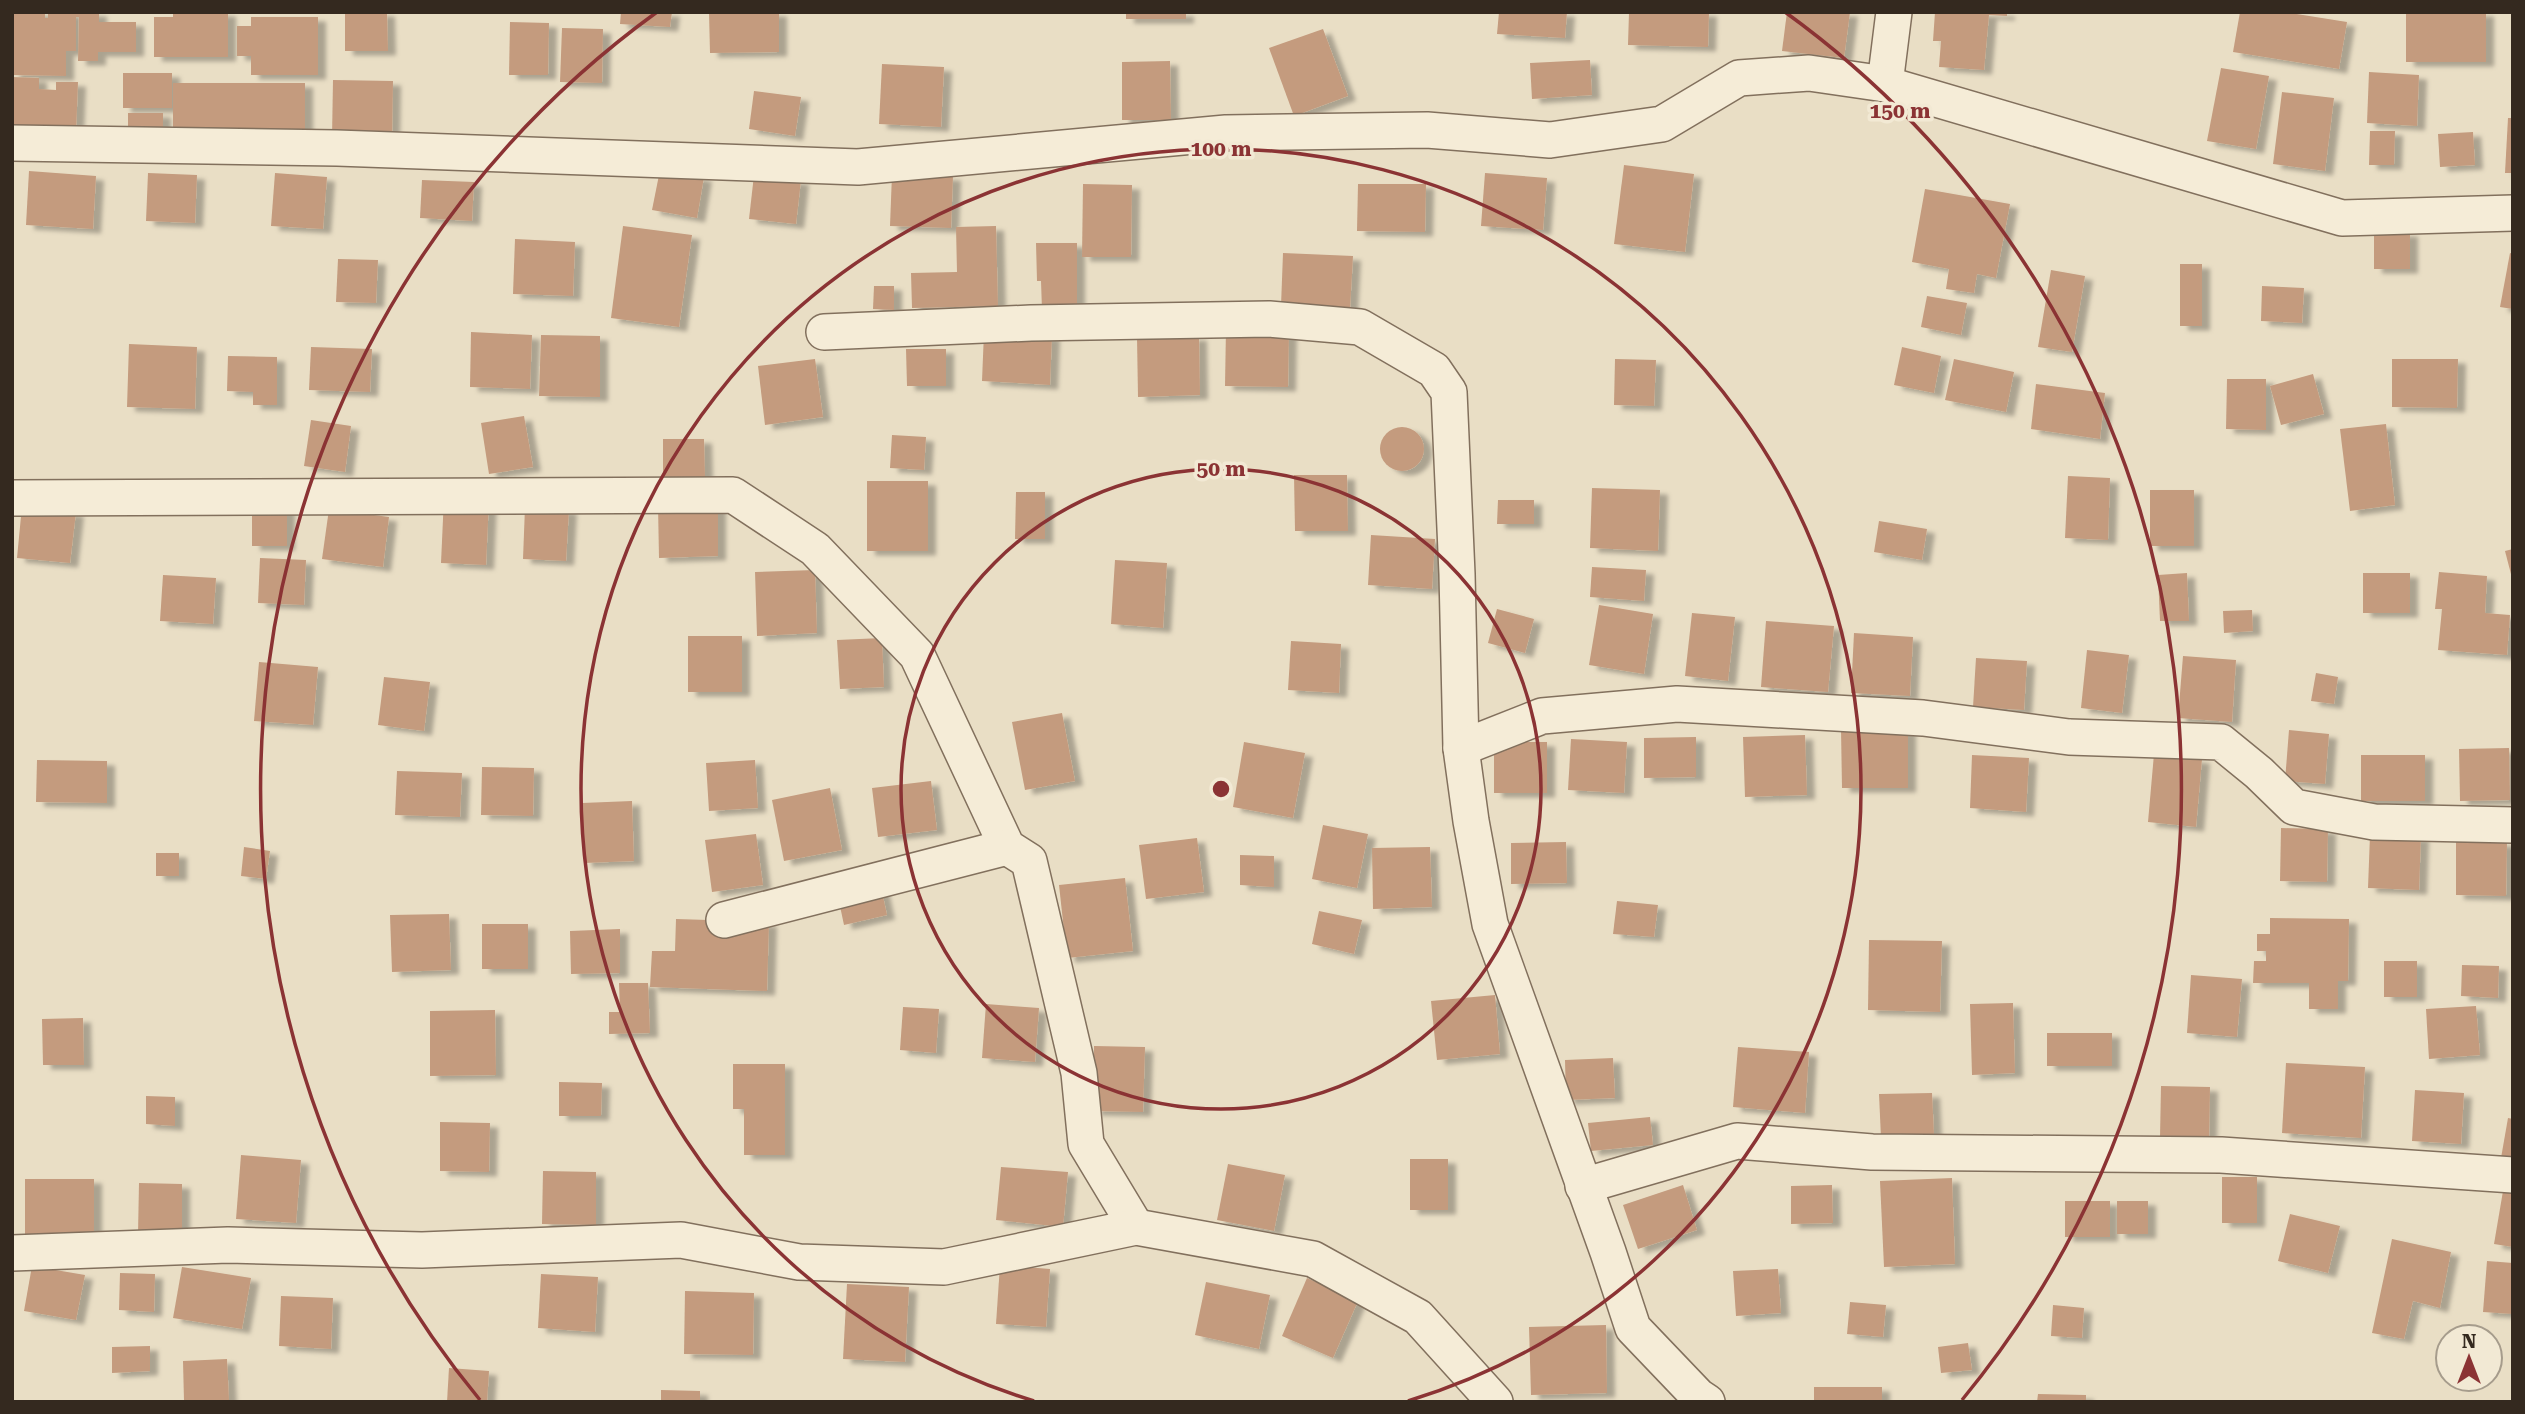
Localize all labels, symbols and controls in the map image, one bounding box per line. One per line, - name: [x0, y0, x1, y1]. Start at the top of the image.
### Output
- text: 150 m: [1870, 99, 1930, 123]
- text: 100 m: [1191, 137, 1251, 161]
- text: 50 m: [1196, 457, 1246, 481]
- centre of rings: [1209, 777, 1233, 801]
- north arrow: [2434, 1323, 2504, 1393]
- text: N: [2462, 1330, 2477, 1353]

